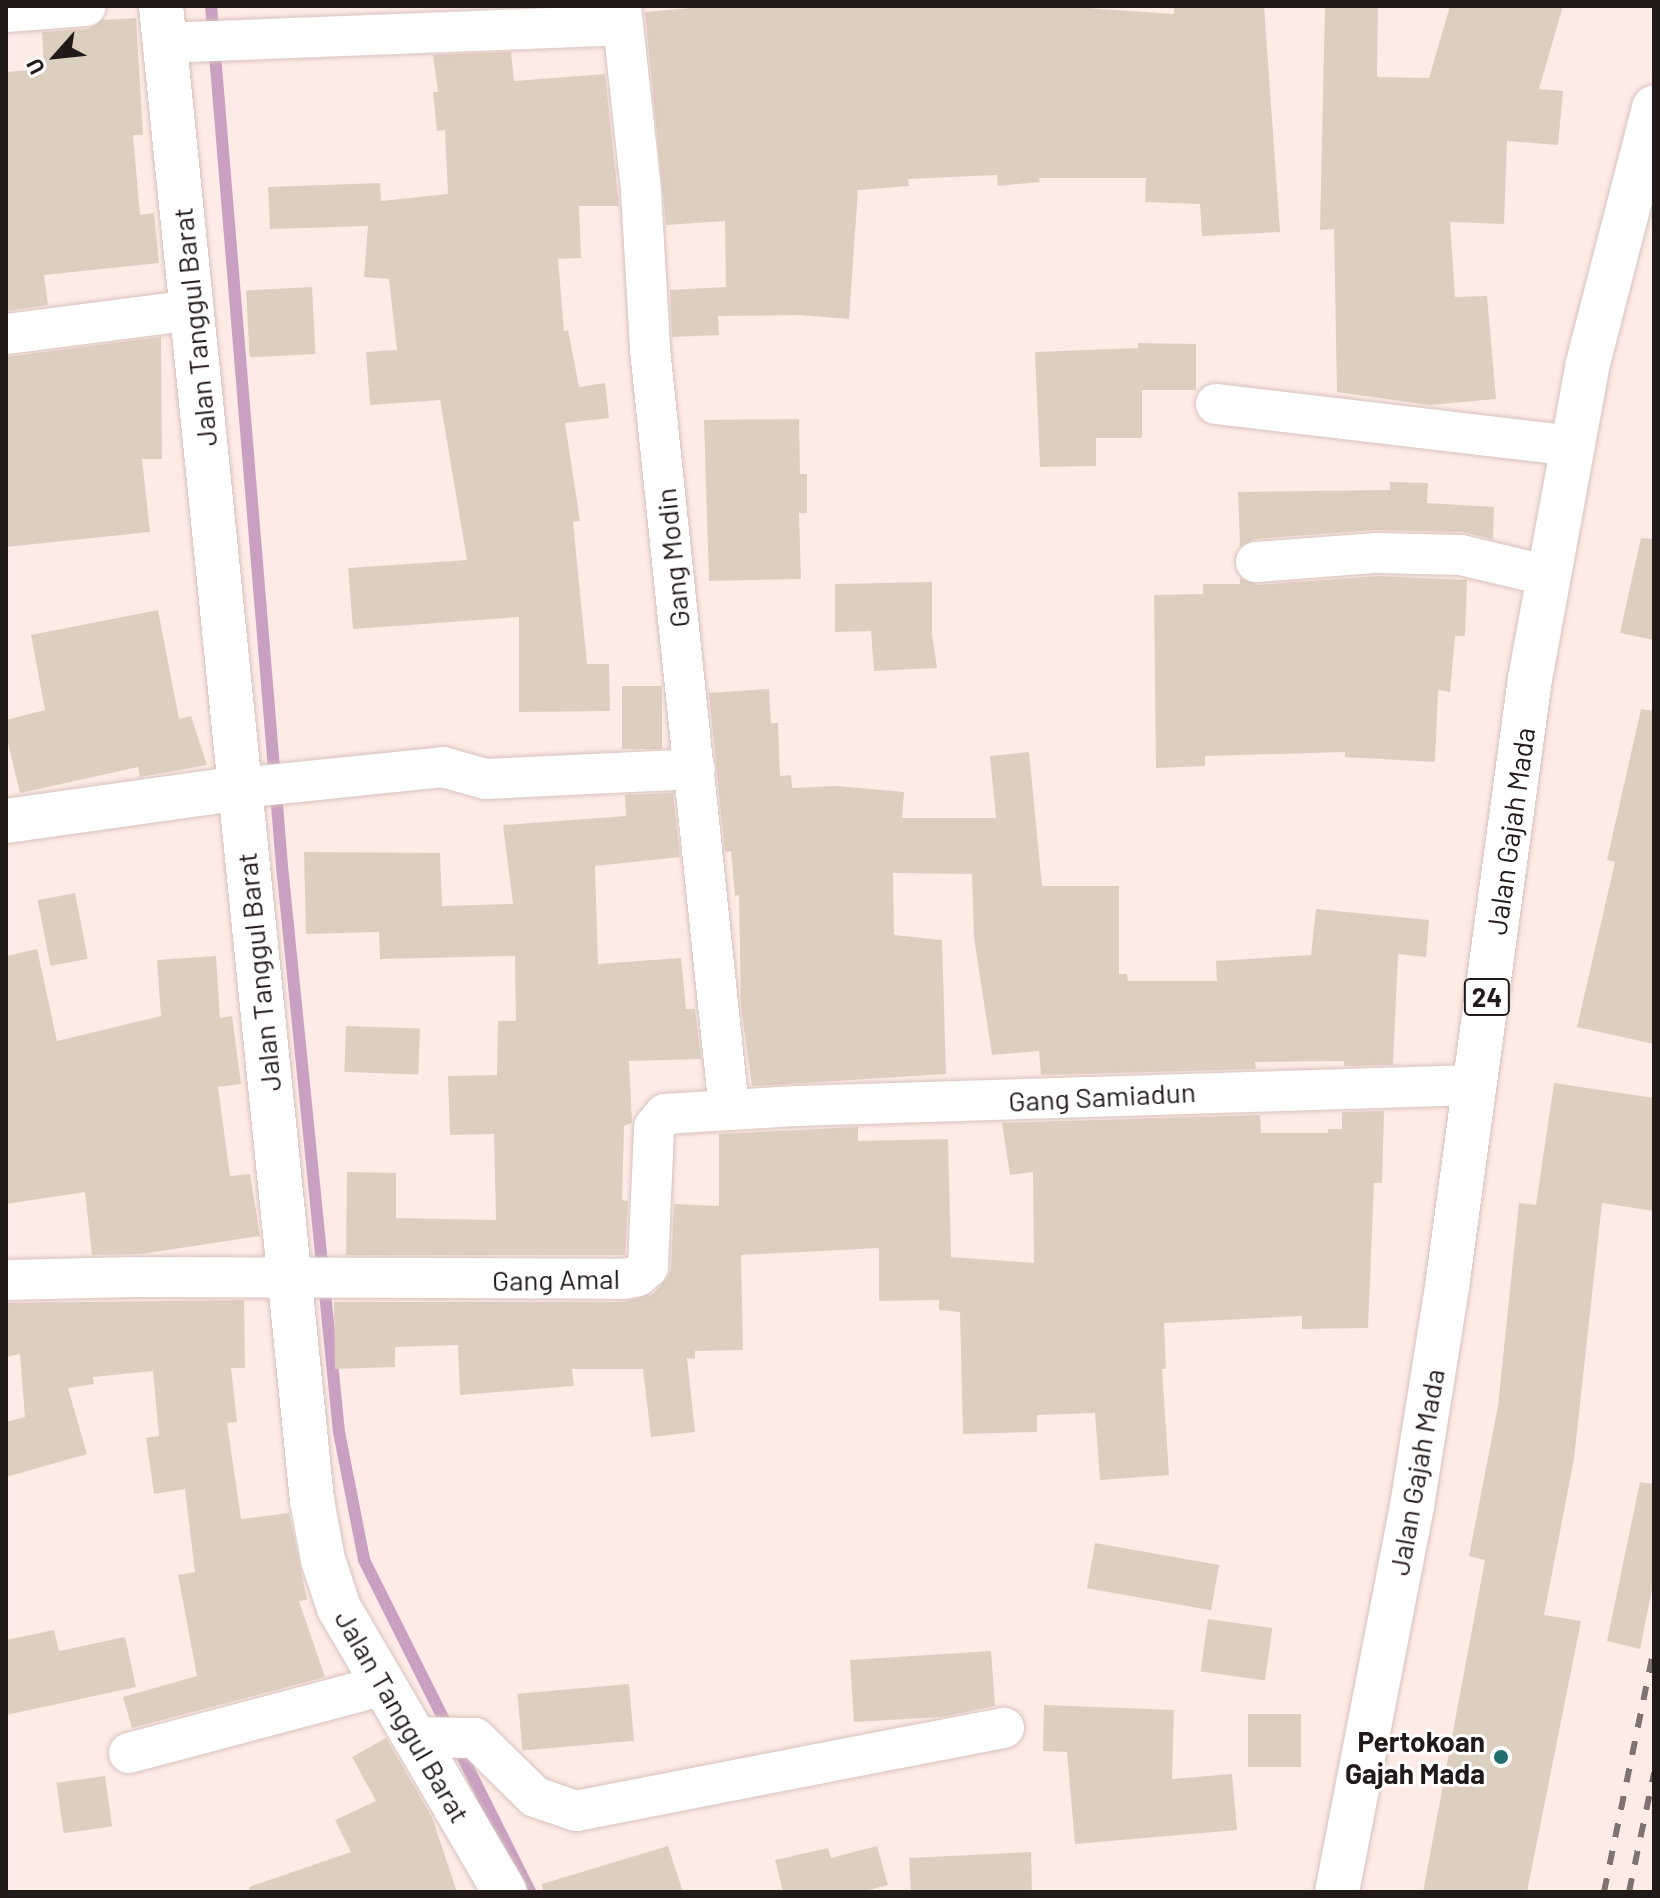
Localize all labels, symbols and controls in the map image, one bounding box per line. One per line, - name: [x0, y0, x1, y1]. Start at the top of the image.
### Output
- north arrow: [16, 16, 96, 96]
- text: U: [20, 55, 49, 79]
- street label: Jalan Tanggul Barat: [165, 206, 223, 448]
- street label: Gang Modin: [648, 487, 696, 629]
- street label: Jalan Gajah Mada: [1479, 725, 1541, 937]
- street label: Jalan Tanggul Barat: [229, 851, 287, 1093]
- road number: 24: [1463, 975, 1511, 1019]
- street label: Gang Samiadun: [1007, 1074, 1197, 1118]
- street label: Gang Amal: [492, 1261, 620, 1297]
- street label: Jalan Gajah Mada: [1381, 1366, 1451, 1578]
- street label: Jalan Tanggul Barat: [328, 1604, 478, 1828]
- place label: Pertokoan Gajah Mada: [1345, 1724, 1485, 1790]
- marker: Pertokoan Gajah Mada: [1492, 1748, 1510, 1766]

